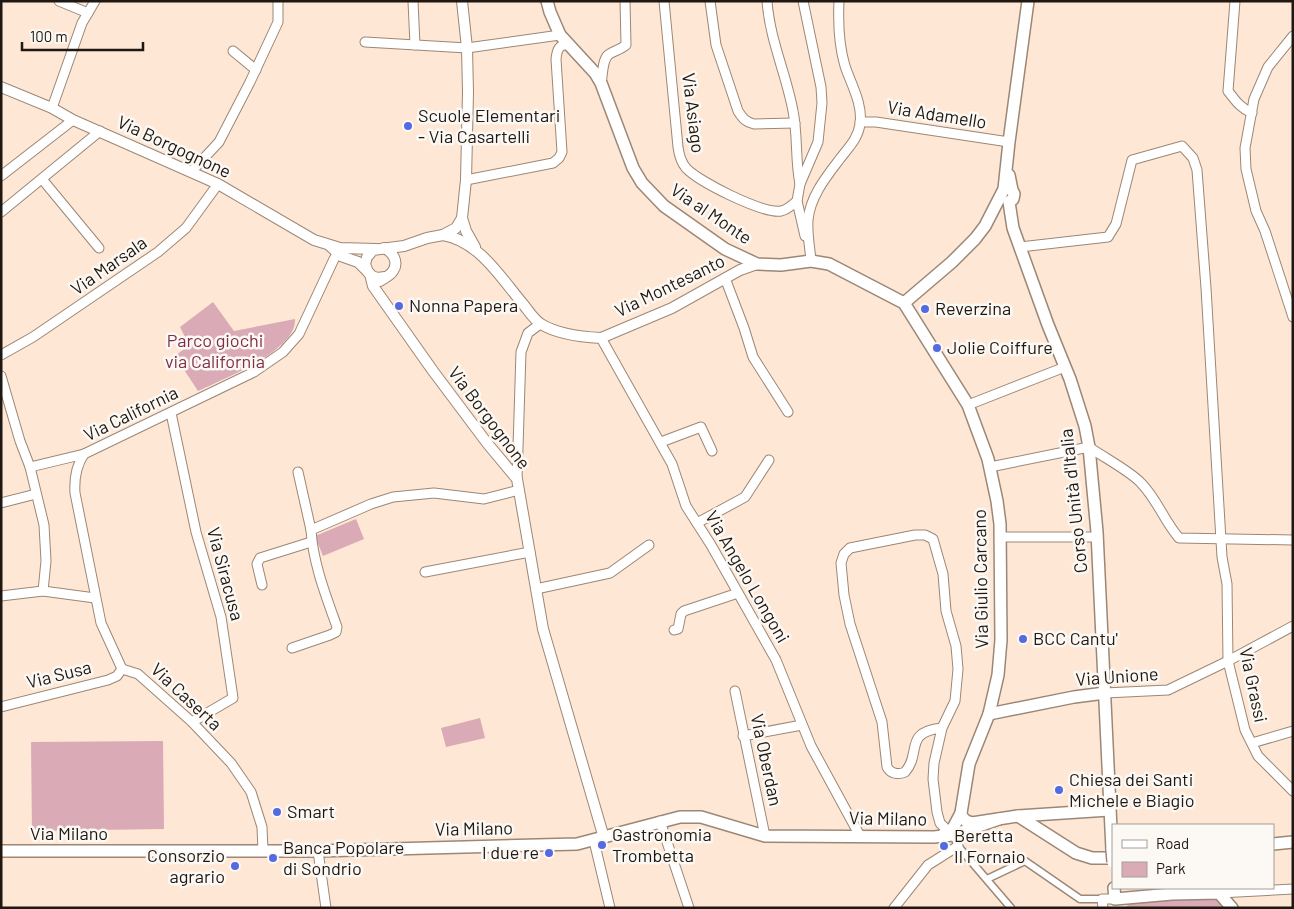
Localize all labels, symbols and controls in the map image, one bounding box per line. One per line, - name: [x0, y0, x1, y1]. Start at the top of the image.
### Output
- scale bar: [22, 20, 144, 52]
- text: 100 m: [30, 27, 68, 45]
- street label: Via Asiago: [678, 71, 710, 154]
- street label: Via Adamello: [886, 95, 988, 133]
- place label: Scuole Elementari - Via Casartelli: [418, 104, 560, 147]
- street label: Via Borgognone: [114, 110, 235, 182]
- marker: Scuole Elementari - Via Casartelli: [402, 120, 414, 132]
- street label: Via al Monte: [667, 178, 756, 248]
- street label: Via Marsala: [66, 231, 151, 299]
- street label: Via Montesanto: [611, 249, 728, 321]
- place label: Nonna Papera: [409, 294, 518, 316]
- place label: Reverzina: [935, 297, 1011, 319]
- marker: Nonna Papera: [393, 300, 405, 312]
- marker: Reverzina: [919, 303, 931, 315]
- park label: Parco giochi via California: [165, 329, 265, 372]
- place label: Jolie Coiffure: [947, 336, 1053, 358]
- marker: Jolie Coiffure: [931, 342, 943, 354]
- street label: Via Borgognone: [444, 362, 536, 473]
- street label: Via California: [80, 381, 181, 445]
- street label: Corso Unità d'Italia: [1054, 428, 1092, 574]
- street label: Via Angelo Longoni: [701, 507, 795, 646]
- street label: Via Giulio Carcano: [968, 509, 992, 649]
- street label: Via Siracusa: [203, 525, 249, 623]
- place label: BCC Cantu': [1033, 627, 1118, 649]
- marker: BCC Cantu': [1017, 633, 1029, 645]
- street label: Via Grassi: [1235, 645, 1273, 724]
- street label: Via Susa: [24, 655, 93, 693]
- street label: Via Caserta: [147, 658, 227, 735]
- street label: Via Unione: [1075, 662, 1159, 690]
- street label: Via Oberdan: [746, 712, 787, 808]
- place label: Chiesa dei Santi Michele e Biagio: [1069, 768, 1195, 811]
- marker: Chiesa dei Santi Michele e Biagio: [1053, 784, 1065, 796]
- place label: Smart: [287, 800, 335, 822]
- marker: Smart: [271, 806, 283, 818]
- street label: Via Milano: [849, 806, 927, 830]
- street label: Via Milano: [435, 816, 513, 840]
- street label: Via Milano: [30, 822, 108, 844]
- place label: Gastronomia Trombetta: [612, 823, 712, 866]
- place label: Beretta Il Fornaio: [954, 824, 1026, 867]
- legend: [1112, 824, 1274, 889]
- text: Road: [1156, 834, 1189, 852]
- place label: Banca Popolare di Sondrio: [283, 836, 404, 879]
- marker: Gastronomia Trombetta: [596, 839, 608, 851]
- marker: Beretta Il Fornaio: [938, 840, 950, 852]
- place label: I due re: [482, 841, 539, 863]
- place label: Consorzio agrario: [147, 844, 225, 887]
- marker: I due re: [543, 847, 555, 859]
- marker: Banca Popolare di Sondrio: [267, 852, 279, 864]
- text: Park: [1156, 859, 1186, 877]
- marker: Consorzio agrario: [229, 860, 241, 872]

